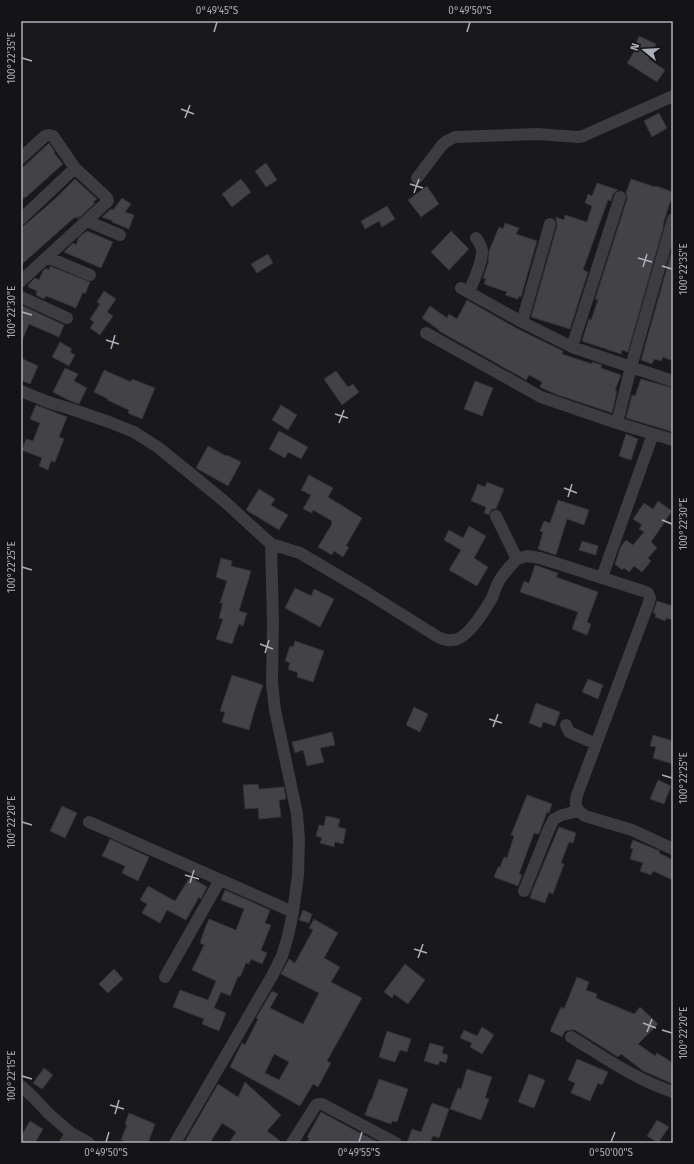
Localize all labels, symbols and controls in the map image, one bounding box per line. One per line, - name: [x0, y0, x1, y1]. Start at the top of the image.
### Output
- text: 0°49'45"S: [196, 5, 239, 17]
- text: 0°49'50"S: [448, 5, 492, 17]
- north arrow: [624, 30, 664, 70]
- text: 100°22'35"E: [6, 32, 18, 84]
- text: N: [628, 42, 642, 53]
- text: 100°22'35"E: [678, 243, 690, 295]
- text: 100°22'30"E: [6, 286, 18, 338]
- text: 100°22'30"E: [678, 498, 690, 550]
- text: 100°22'25"E: [6, 541, 18, 593]
- text: 100°22'25"E: [678, 752, 690, 804]
- text: 100°22'20"E: [6, 796, 18, 848]
- text: 100°22'20"E: [678, 1007, 690, 1059]
- text: 100°22'15"E: [6, 1050, 18, 1102]
- text: 0°49'50"S: [84, 1147, 128, 1159]
- text: 0°49'55"S: [338, 1147, 381, 1159]
- text: 0°50'00"S: [589, 1147, 633, 1159]

